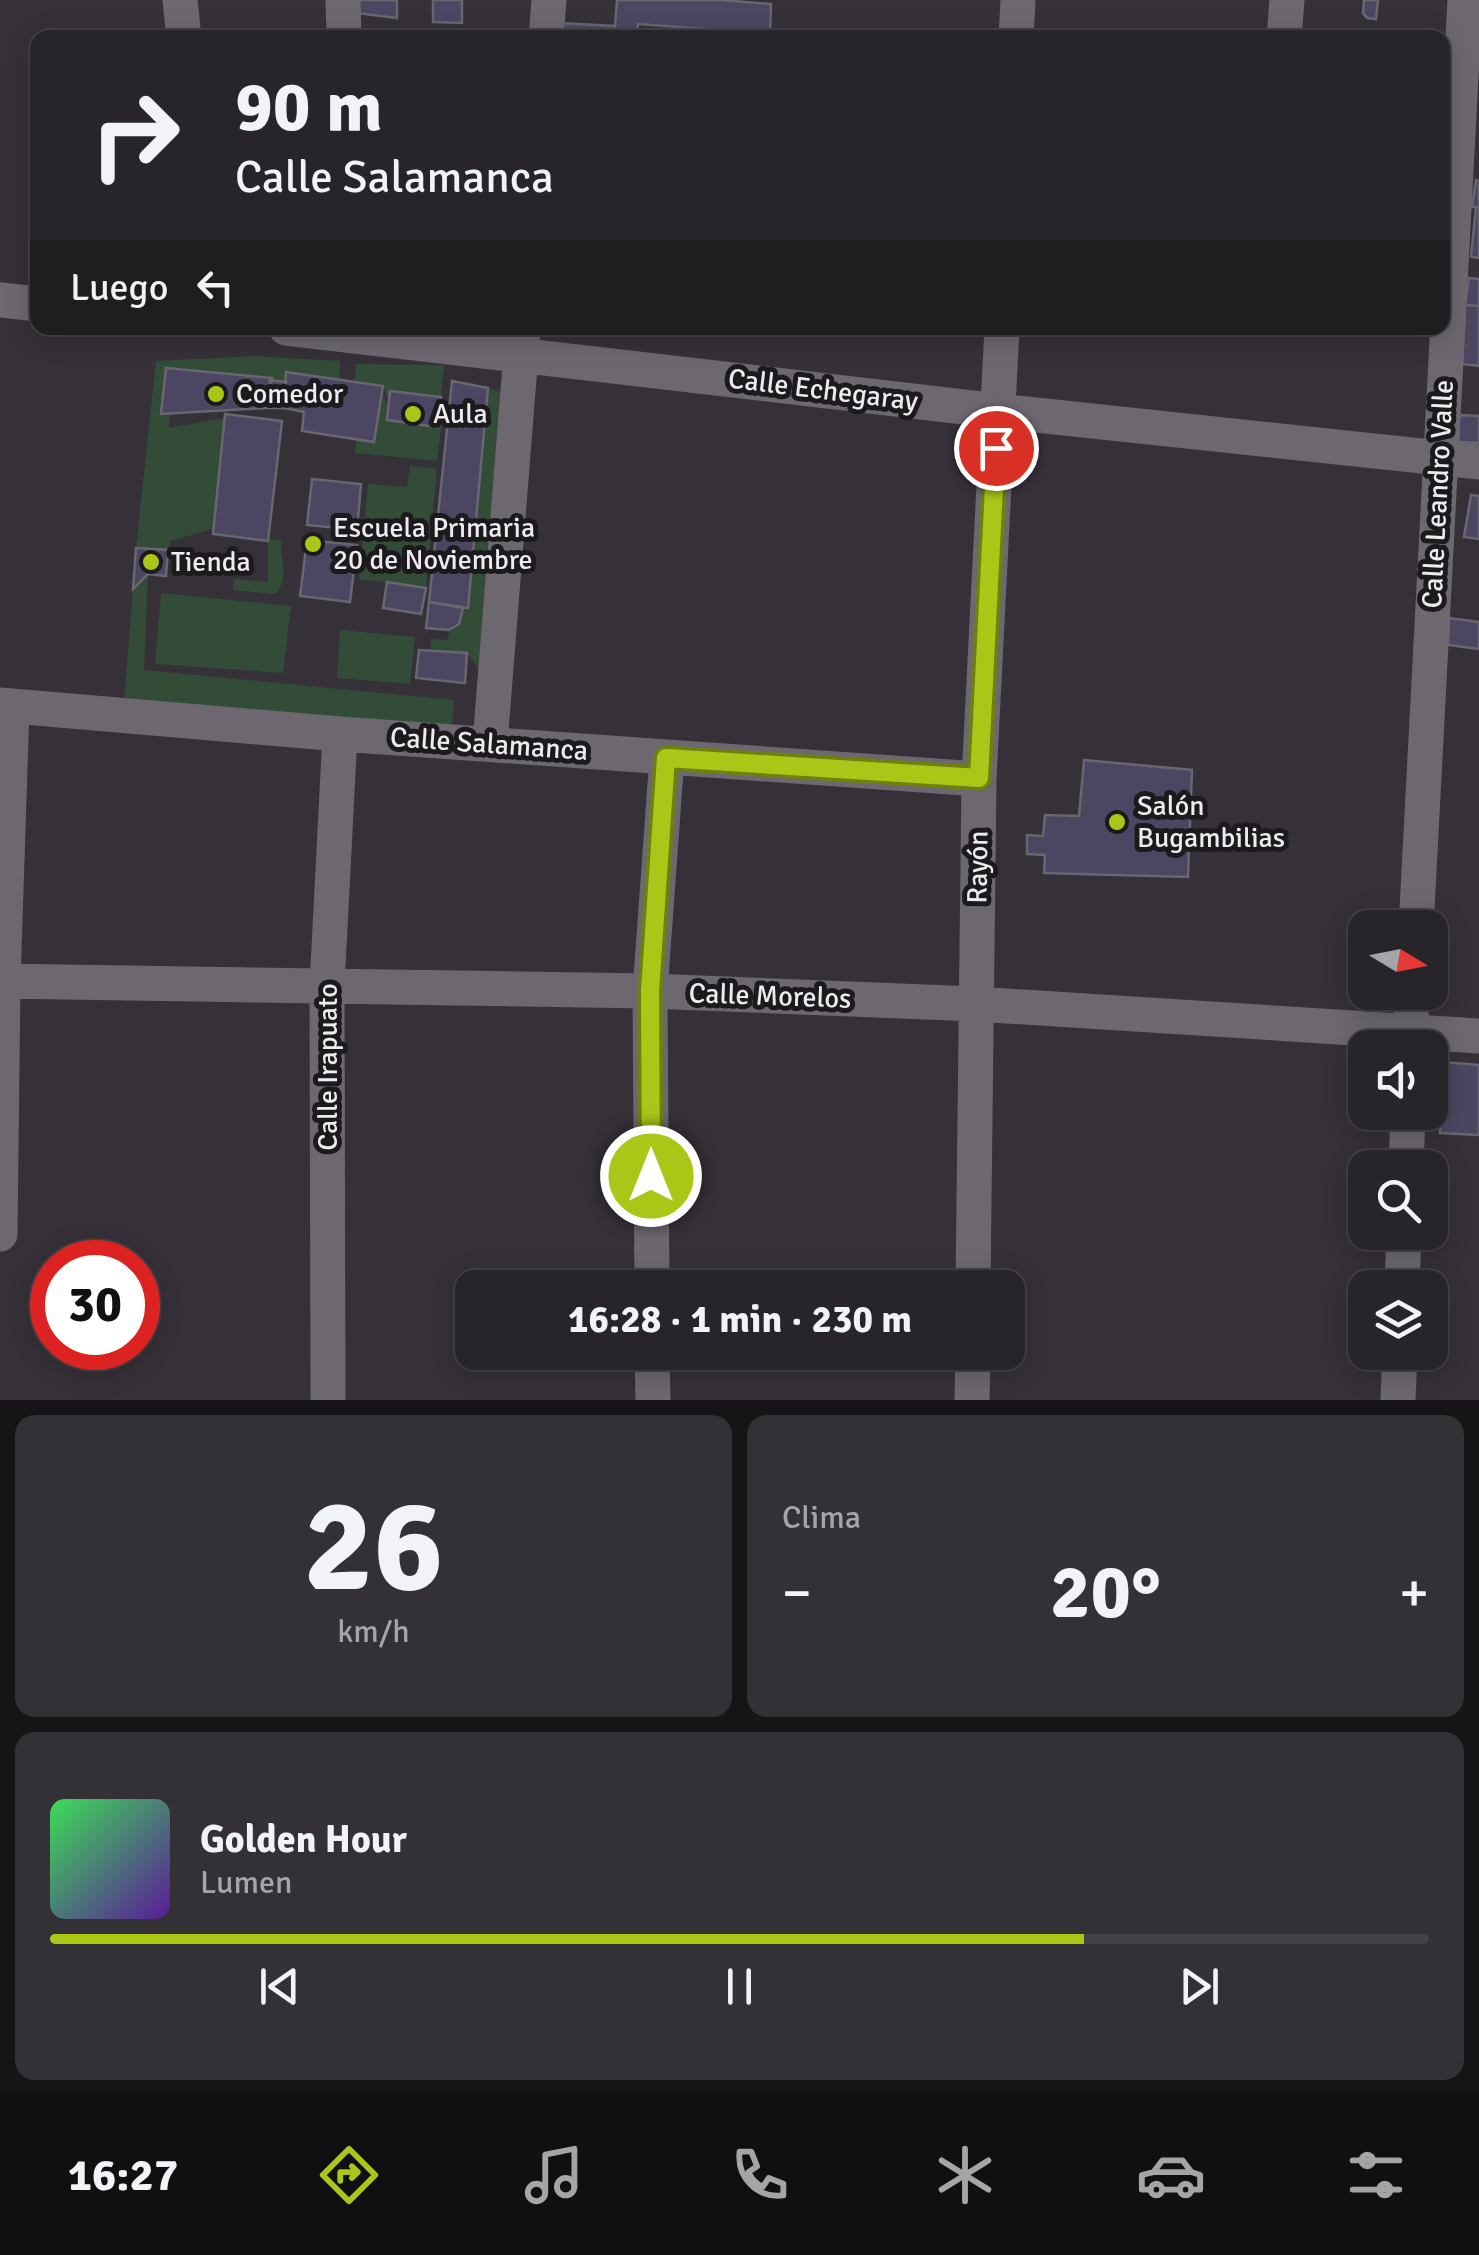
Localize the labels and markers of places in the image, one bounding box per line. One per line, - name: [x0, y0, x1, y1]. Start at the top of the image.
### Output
- place label: Comedor: [236, 377, 344, 411]
- marker: Comedor: [205, 383, 227, 405]
- place label: Aula: [433, 397, 488, 431]
- marker: Aula: [402, 403, 424, 425]
- pin: [954, 406, 1039, 491]
- place label: Escuela Primaria 20 de Noviembre: [333, 511, 535, 577]
- marker: Escuela Primaria 20 de Noviembre: [302, 533, 324, 555]
- place label: Tienda: [171, 545, 251, 579]
- marker: Tienda: [140, 551, 162, 573]
- place label: Salón Bugambilias: [1137, 789, 1285, 855]
- marker: Salón Bugambilias: [1106, 811, 1128, 833]

